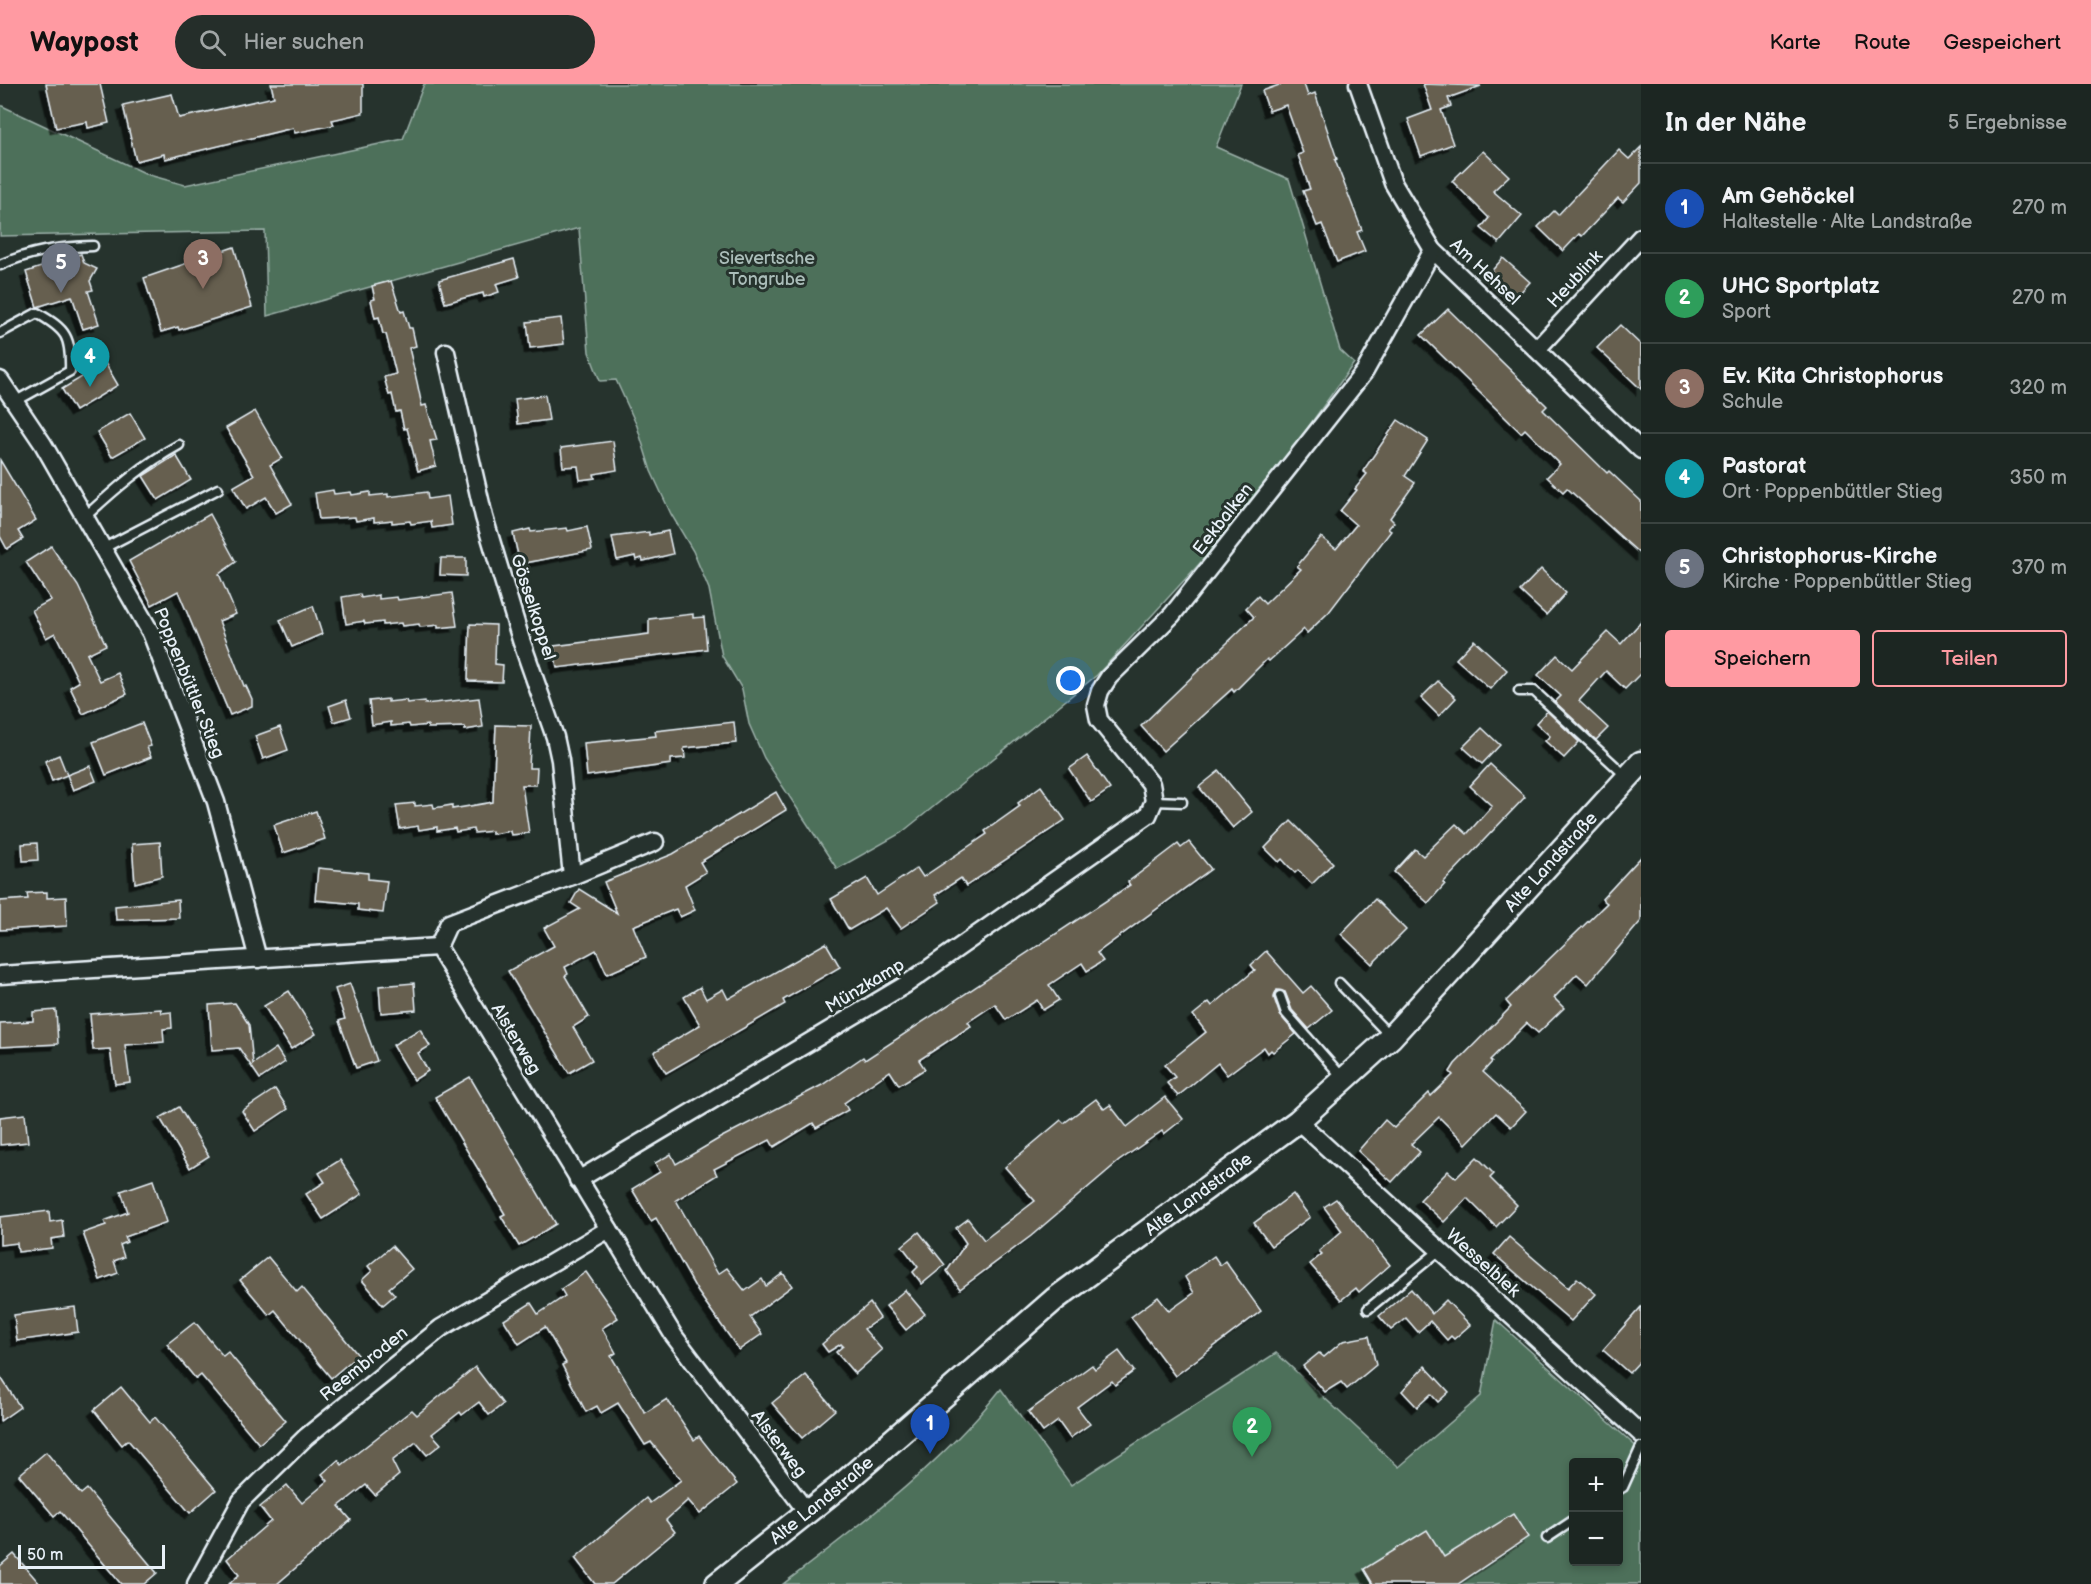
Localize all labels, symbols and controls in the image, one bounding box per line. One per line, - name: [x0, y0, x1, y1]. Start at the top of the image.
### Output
- search box: [175, 15, 595, 69]
- text: Waypost: [30, 26, 139, 59]
- icon: search: [196, 26, 229, 59]
- text: Hier suchen: [244, 29, 364, 56]
- text: Karte: [1769, 30, 1821, 55]
- text: Route: [1854, 30, 1910, 55]
- text: Gespeichert: [1943, 30, 2061, 55]
- text: In der Nähe: [1665, 108, 1807, 139]
- text: 5 Ergebnisse: [1948, 111, 2067, 135]
- text: Am Gehöckel: [1722, 183, 1854, 210]
- text: 1: [1680, 196, 1689, 220]
- text: 270 m: [2012, 196, 2067, 220]
- text: Haltestelle · Alte Landstraße: [1722, 210, 1972, 234]
- street label: Am Hehsel: [1446, 234, 1524, 310]
- pin: 3: [184, 240, 222, 289]
- pin: 5: [42, 244, 80, 293]
- street label: Heublink: [1543, 246, 1607, 312]
- park label: Sievertsche Tongrube: [719, 248, 815, 290]
- text: UHC Sportplatz: [1722, 273, 1879, 300]
- text: 2: [1679, 286, 1690, 310]
- text: 270 m: [2012, 286, 2067, 310]
- text: Sport: [1722, 300, 1771, 324]
- pin: 4: [70, 338, 110, 387]
- text: Ev. Kita Christophorus: [1722, 363, 1943, 390]
- text: 3: [1679, 376, 1690, 400]
- text: 320 m: [2009, 376, 2067, 400]
- text: Schule: [1722, 390, 1783, 414]
- text: Pastorat: [1722, 453, 1806, 480]
- text: 4: [1679, 466, 1690, 490]
- text: 350 m: [2010, 466, 2067, 490]
- street label: Eekbalken: [1189, 479, 1257, 559]
- text: Ort · Poppenbüttler Stieg: [1722, 480, 1943, 504]
- text: Christophorus-Kirche: [1722, 543, 1937, 570]
- street label: Gösselkoppel: [506, 551, 560, 663]
- text: 5: [1679, 556, 1690, 580]
- text: 370 m: [2011, 556, 2067, 580]
- text: Kirche · Poppenbüttler Stieg: [1722, 570, 1972, 594]
- street label: Poppenbüttler Stieg: [149, 604, 229, 762]
- button: Speichern: [1665, 630, 1860, 687]
- button: Teilen: [1872, 630, 2067, 687]
- your location: [1056, 666, 1085, 695]
- street label: Alte Landstraße: [1500, 807, 1602, 916]
- street label: Münzkamp: [822, 954, 908, 1018]
- street label: Alsterweg: [487, 1000, 545, 1078]
- street label: Alte Landstraße: [1141, 1148, 1256, 1240]
- street label: Wesselblek: [1442, 1224, 1524, 1302]
- street label: Reembroden: [316, 1322, 412, 1406]
- pin: 1: [910, 1404, 950, 1454]
- street label: Alsterweg: [747, 1406, 811, 1482]
- pin: 2: [1232, 1408, 1272, 1457]
- street label: Alte Landstraße: [765, 1451, 878, 1549]
- map controls: [1569, 1458, 1623, 1566]
- button: +: [1569, 1458, 1623, 1512]
- button: −: [1569, 1512, 1623, 1566]
- scale bar: [18, 1542, 165, 1570]
- text: 50 m: [27, 1546, 63, 1565]

